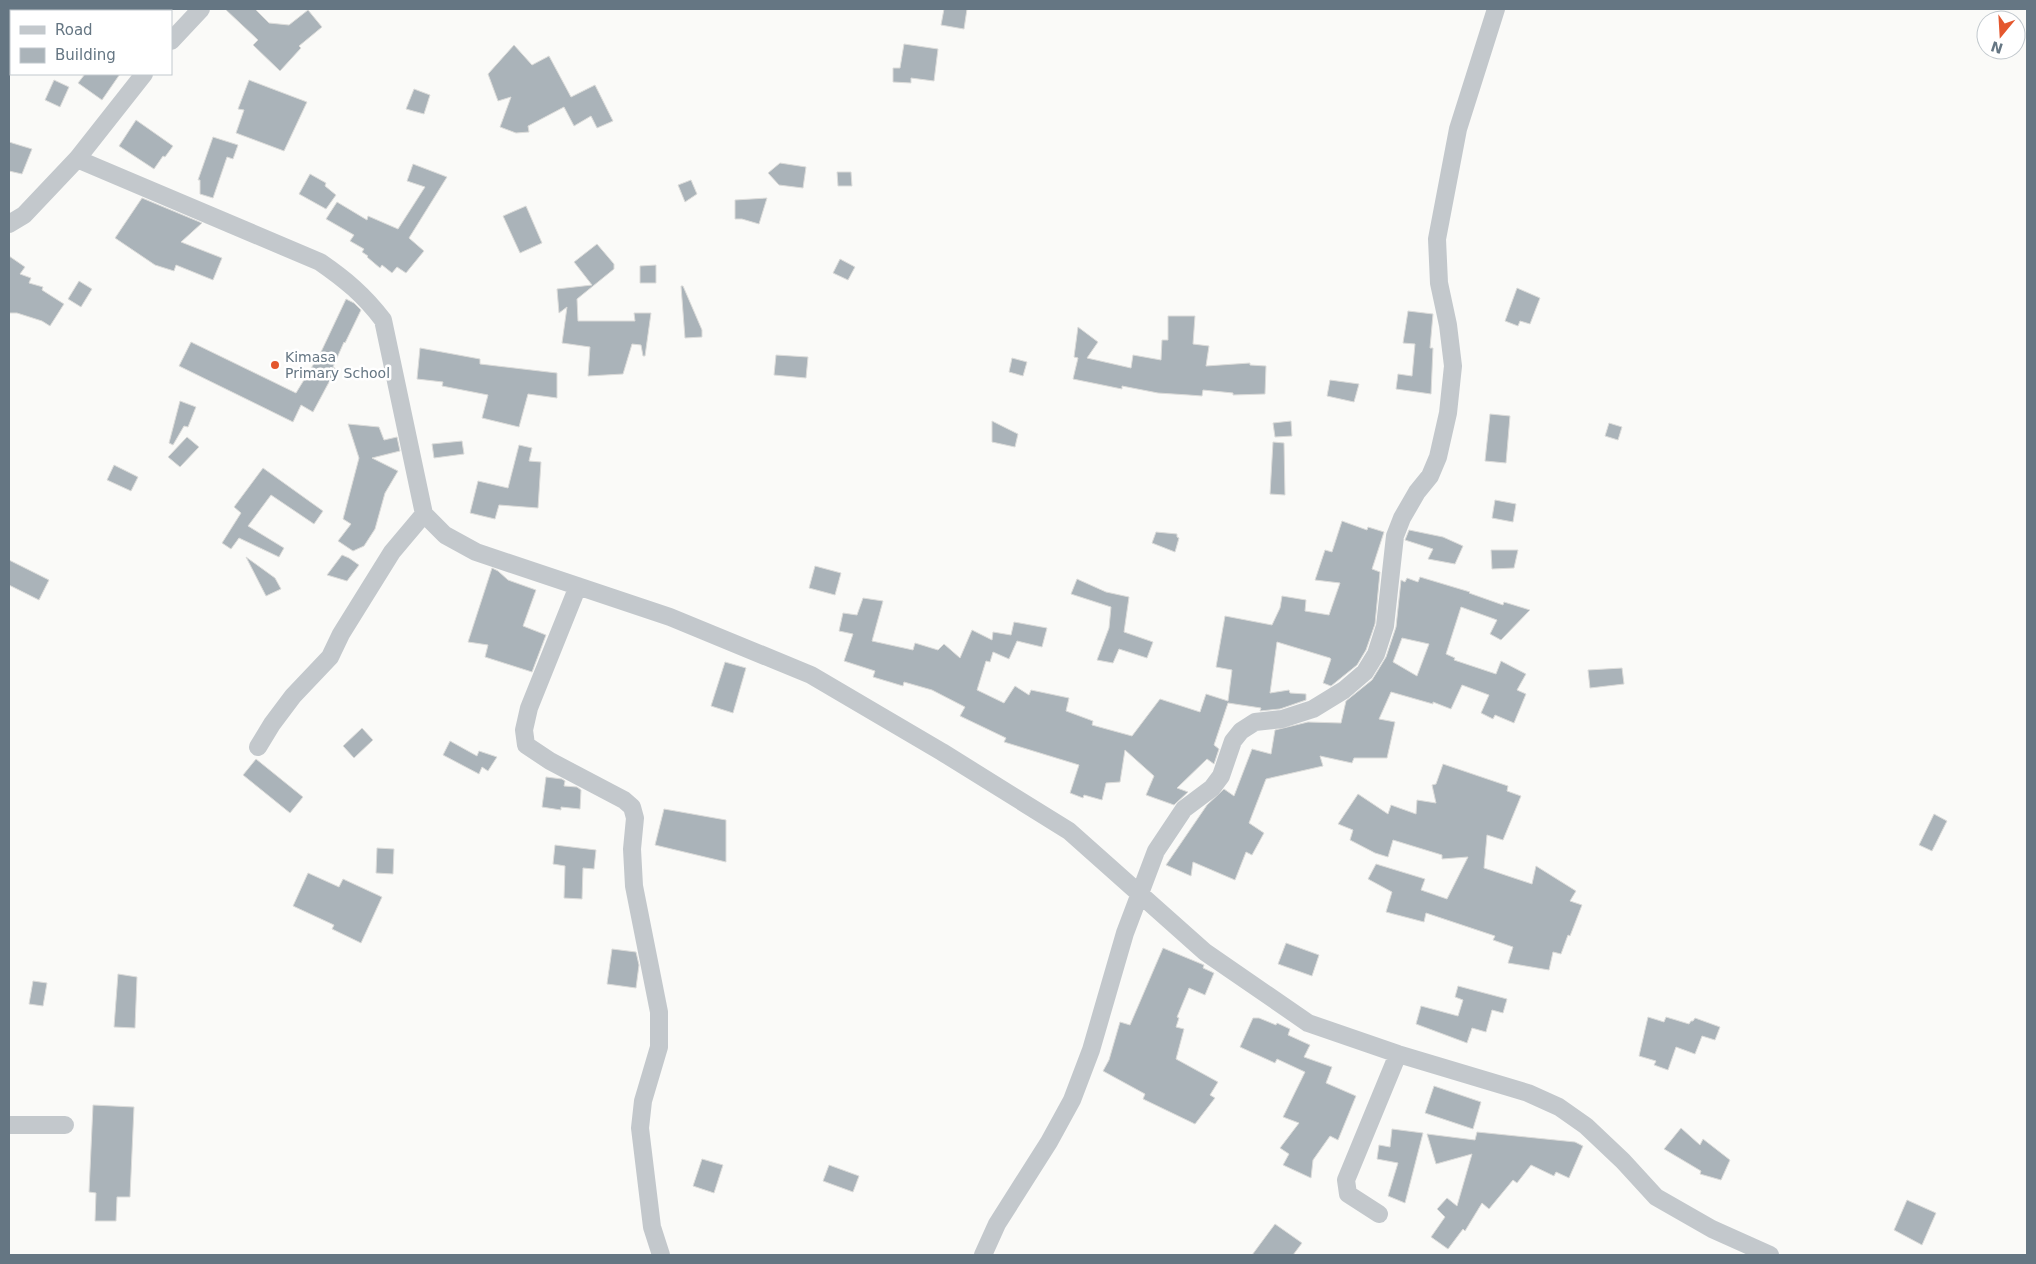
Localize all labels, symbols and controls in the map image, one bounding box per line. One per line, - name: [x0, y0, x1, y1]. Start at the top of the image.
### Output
- legend: [10, 10, 172, 75]
- north arrow: [1976, 10, 2026, 60]
- text: Road: [55, 21, 93, 39]
- text: N: [1989, 38, 2005, 57]
- text: Building: [55, 46, 116, 64]
- place label: Kimasa Primary School: [285, 349, 390, 381]
- marker: Kimasa Primary School: [269, 359, 281, 371]

